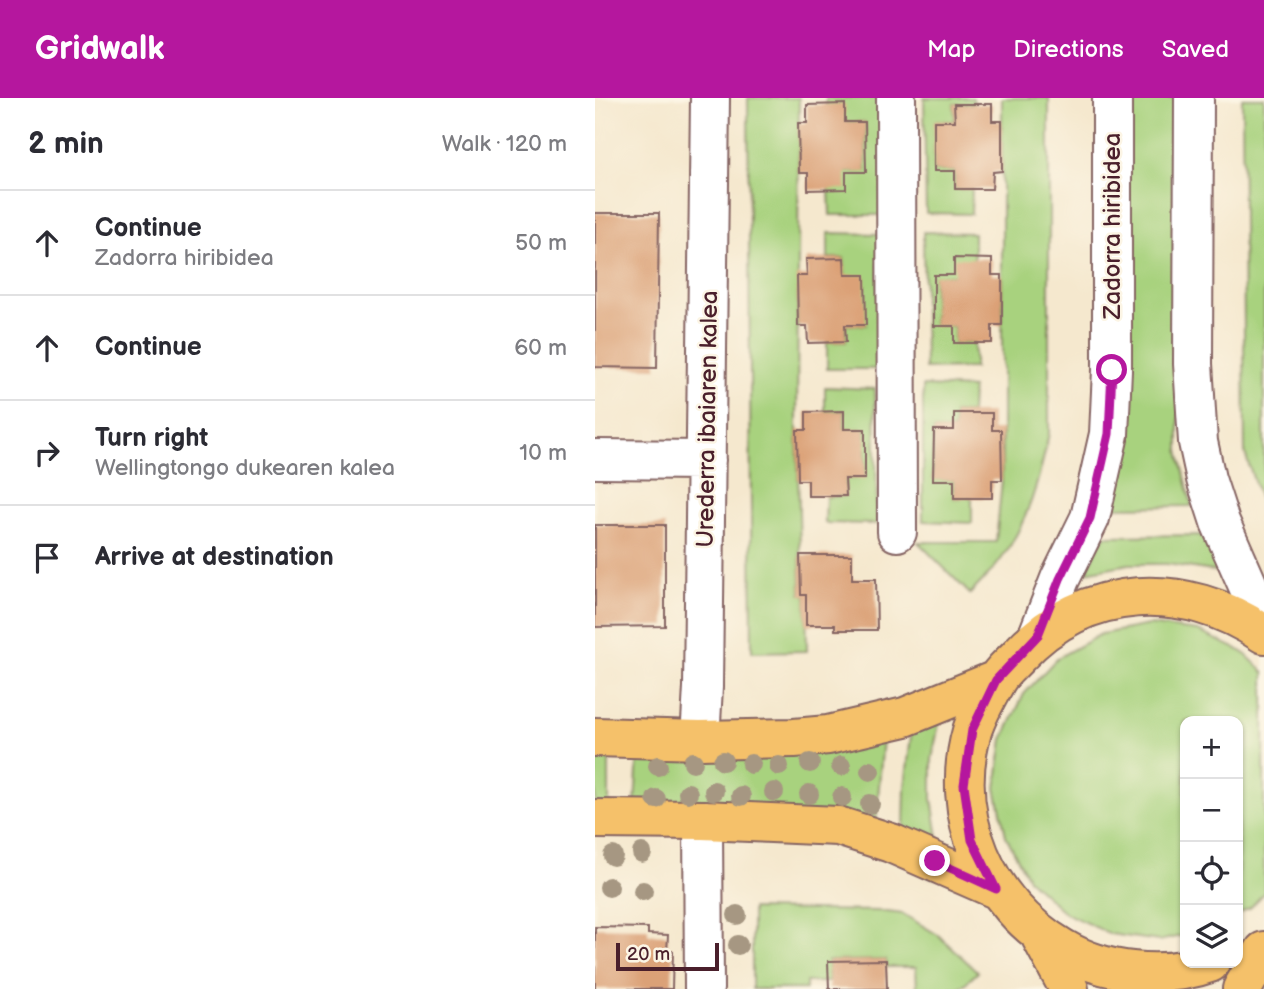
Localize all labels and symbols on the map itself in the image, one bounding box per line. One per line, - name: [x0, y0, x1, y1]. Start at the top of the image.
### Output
- street label: Zadorra hiribidea: [1098, 133, 1127, 320]
- street label: Urederra ibaiaren kalea: [691, 290, 724, 548]
- route start: [1096, 354, 1127, 385]
- route end: [919, 845, 950, 876]
- scale bar: [616, 940, 719, 972]

